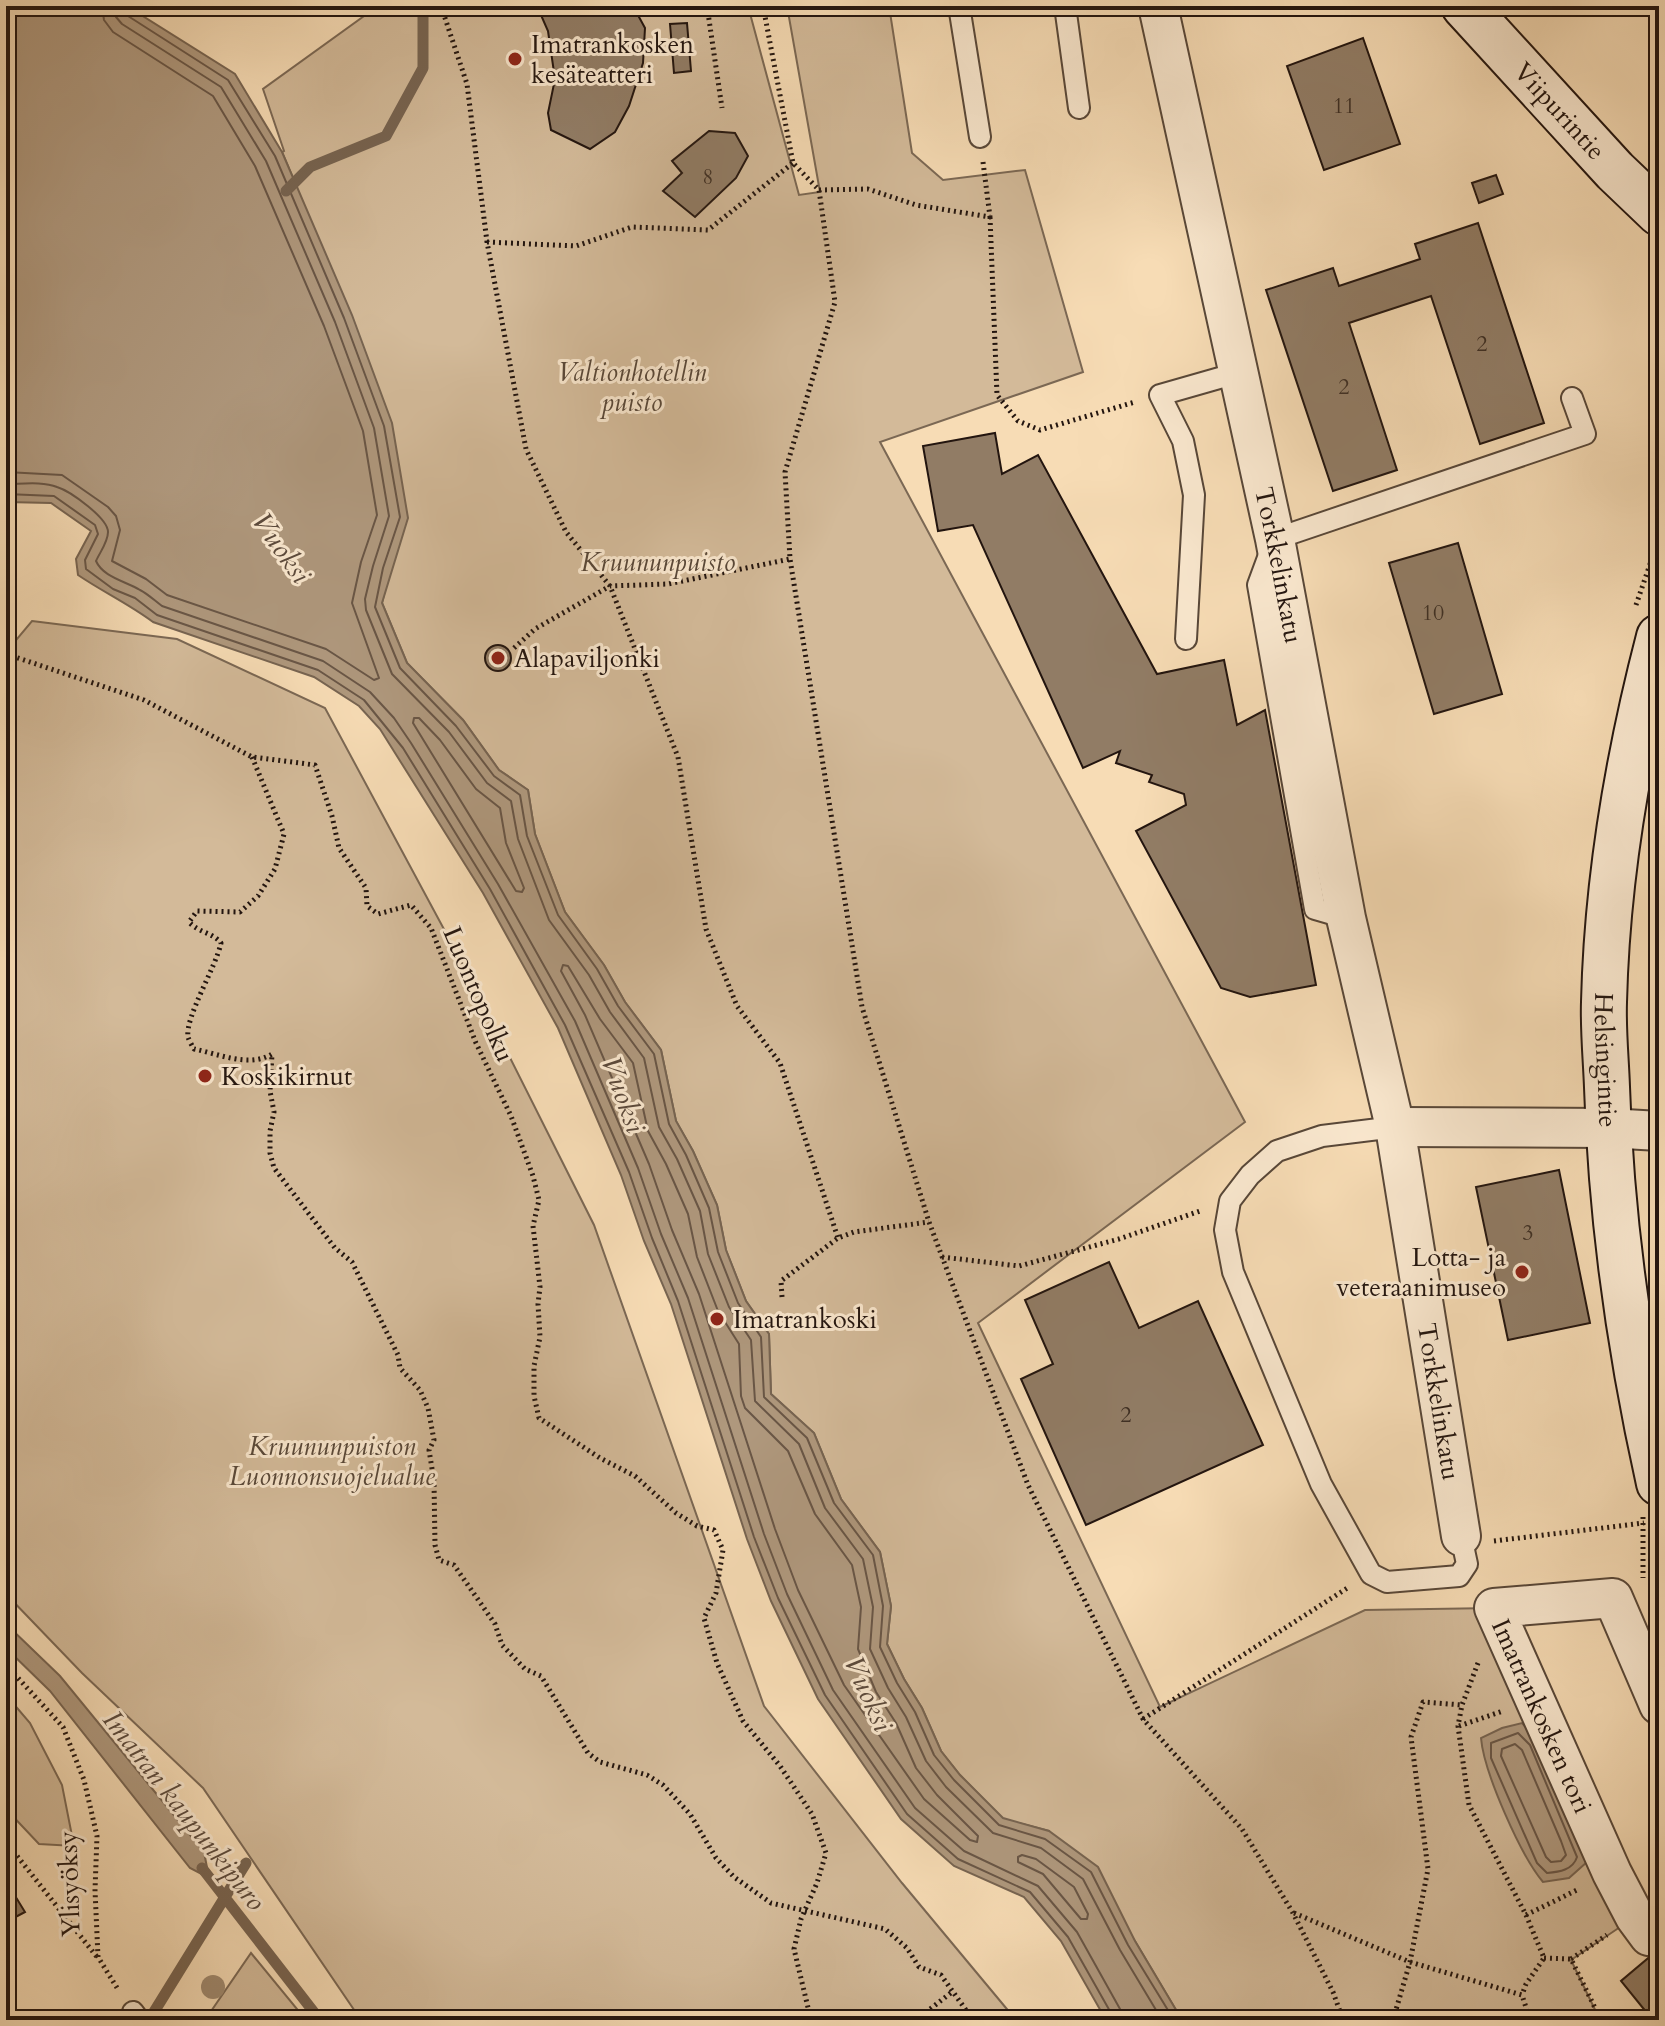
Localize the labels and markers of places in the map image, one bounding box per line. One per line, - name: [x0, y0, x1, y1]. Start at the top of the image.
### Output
- place label: Imatrankosken kesäteatteri: [531, 27, 694, 92]
- marker: Imatrankosken kesäteatteri: [506, 50, 524, 68]
- place label: Alapaviljonki: [514, 641, 660, 676]
- marker: Alapaviljonki: [489, 649, 507, 667]
- place label: Koskikirnut: [221, 1059, 352, 1094]
- marker: Koskikirnut: [196, 1067, 214, 1085]
- place label: Lotta- ja veteraanimuseo: [1336, 1240, 1506, 1305]
- marker: Lotta- ja veteraanimuseo: [1513, 1263, 1531, 1281]
- place label: Imatrankoski: [733, 1302, 877, 1337]
- marker: Imatrankoski: [708, 1310, 726, 1328]

